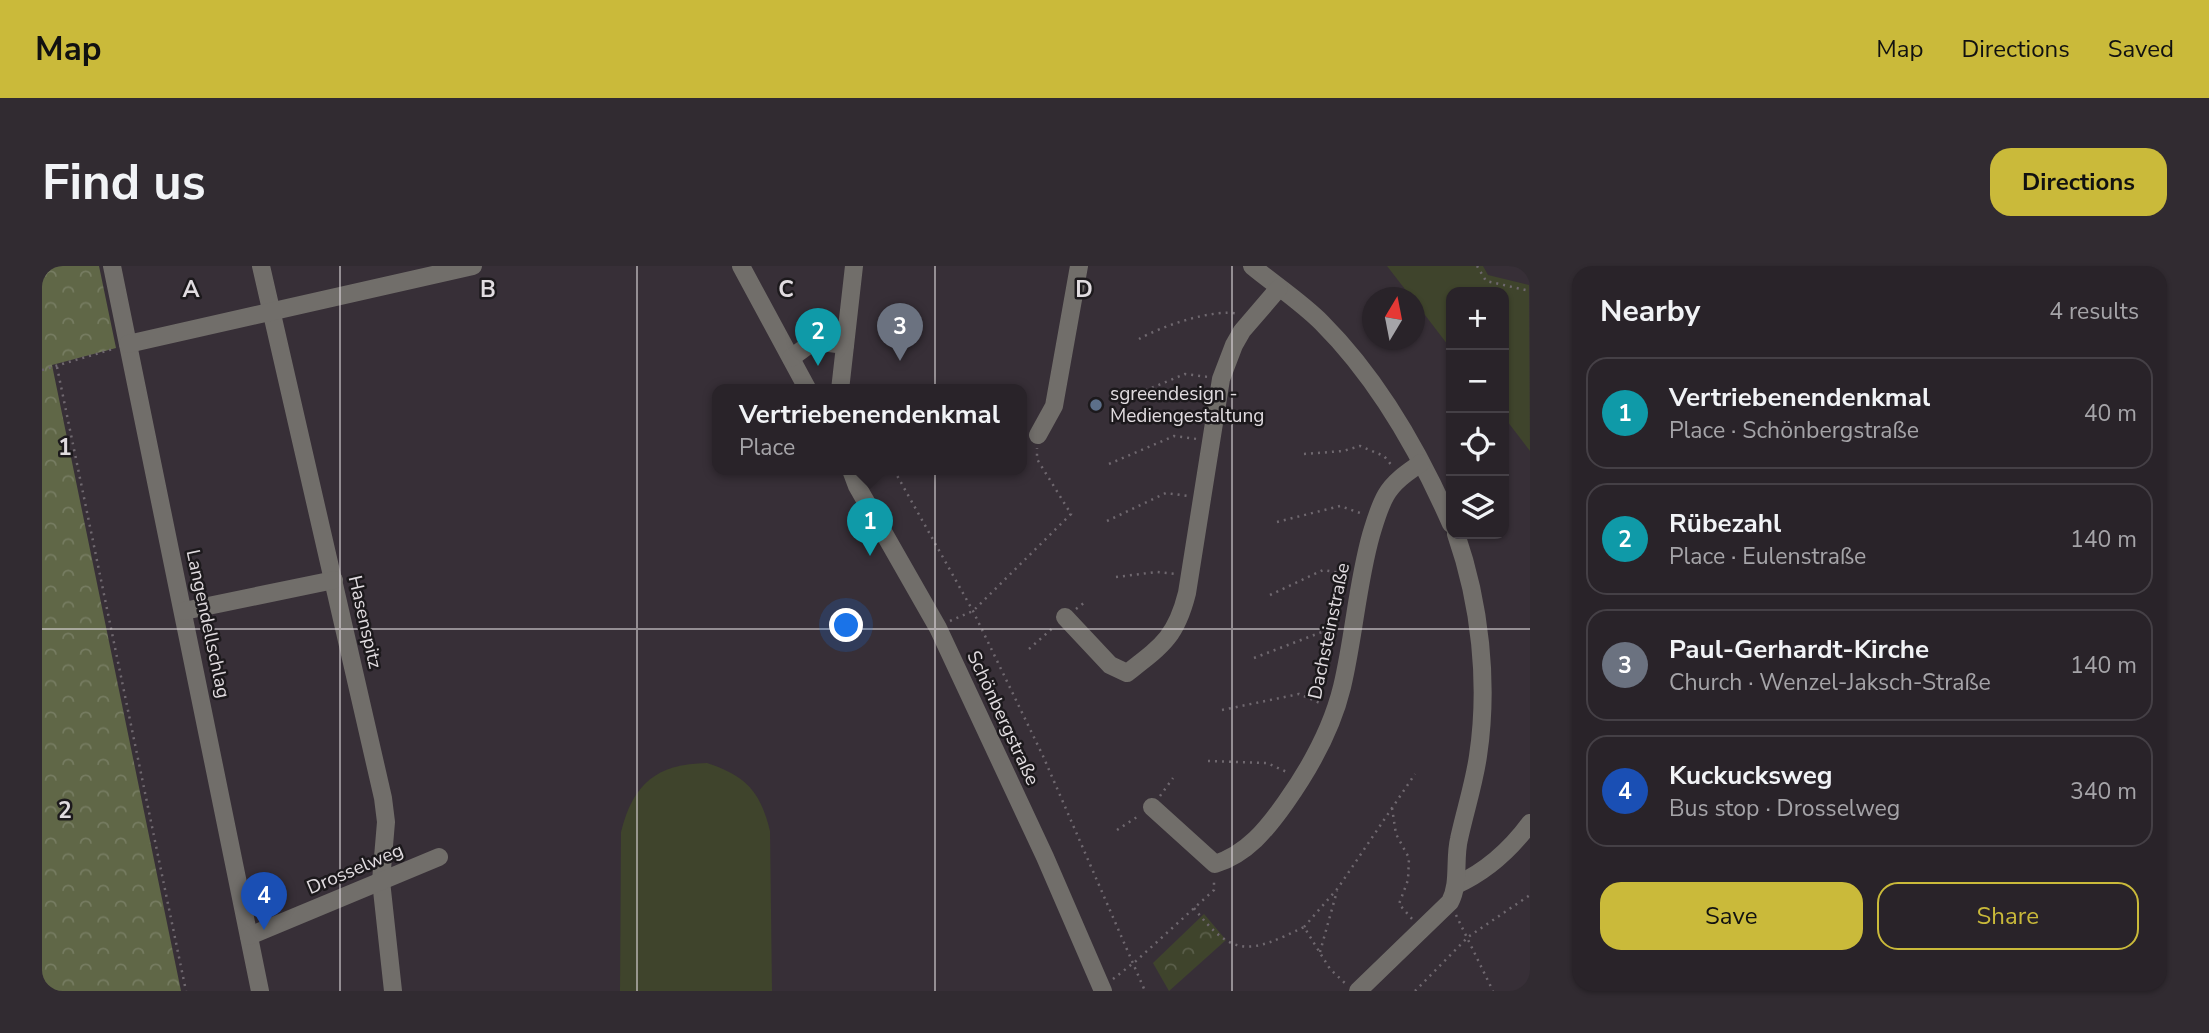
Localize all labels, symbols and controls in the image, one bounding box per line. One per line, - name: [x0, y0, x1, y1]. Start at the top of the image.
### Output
- text: Map: [35, 27, 102, 72]
- text: Map: [1876, 33, 1923, 65]
- text: Directions: [1961, 33, 2070, 65]
- text: Saved: [2108, 33, 2174, 65]
- button: Directions: [1990, 148, 2167, 216]
- text: Find us: [42, 149, 206, 216]
- text: A: [182, 274, 200, 305]
- text: B: [480, 274, 496, 305]
- text: C: [778, 274, 794, 305]
- text: D: [1075, 274, 1093, 305]
- north arrow: [1362, 287, 1425, 350]
- map controls: [1446, 287, 1509, 539]
- button: +: [1446, 287, 1509, 350]
- text: Nearby: [1600, 291, 1700, 332]
- text: 4 results: [2049, 296, 2139, 327]
- pin: 3: [877, 303, 923, 361]
- pin: 2: [795, 308, 841, 366]
- button: −: [1446, 350, 1509, 413]
- text: Vertriebenendenkmal: [1669, 380, 1930, 415]
- place label: sgreendesign - Mediengestaltung: [1110, 381, 1264, 429]
- popup: [712, 384, 1027, 475]
- text: Vertriebenendenkmal: [739, 397, 1000, 432]
- marker: sgreendesign - Mediengestaltung: [1088, 397, 1104, 413]
- text: 1: [1618, 398, 1632, 429]
- text: 40 m: [2084, 398, 2137, 429]
- button: locate: [1446, 413, 1509, 476]
- text: Place · Schönbergstraße: [1669, 415, 1919, 446]
- text: 1: [58, 432, 72, 463]
- text: Place: [739, 432, 795, 463]
- button: layers: [1446, 476, 1509, 539]
- pin: 1: [847, 498, 893, 556]
- text: Rübezahl: [1669, 506, 1781, 541]
- text: 2: [1618, 524, 1632, 555]
- text: 140 m: [2070, 524, 2137, 555]
- text: Place · Eulenstraße: [1669, 541, 1866, 572]
- street label: Langendellschlag: [180, 547, 236, 701]
- street label: Dachsteinstraße: [1302, 560, 1356, 702]
- street label: Hasenspitz: [342, 573, 388, 671]
- your location: [829, 608, 863, 642]
- text: Paul-Gerhardt-Kirche: [1669, 632, 1929, 667]
- street label: Schönbergstraße: [960, 646, 1046, 790]
- text: 3: [1618, 650, 1632, 681]
- text: 140 m: [2070, 650, 2137, 681]
- text: Church · Wenzel-Jaksch-Straße: [1669, 667, 1991, 698]
- text: Kuckucksweg: [1669, 758, 1832, 793]
- text: 4: [1618, 776, 1632, 807]
- text: 340 m: [2070, 776, 2137, 807]
- text: Bus stop · Drosselweg: [1669, 793, 1900, 824]
- text: 2: [58, 795, 72, 826]
- street label: Drosselweg: [303, 837, 407, 901]
- pin: 4: [241, 872, 287, 930]
- button: Save: [1600, 882, 1863, 950]
- button: Share: [1877, 882, 2139, 950]

